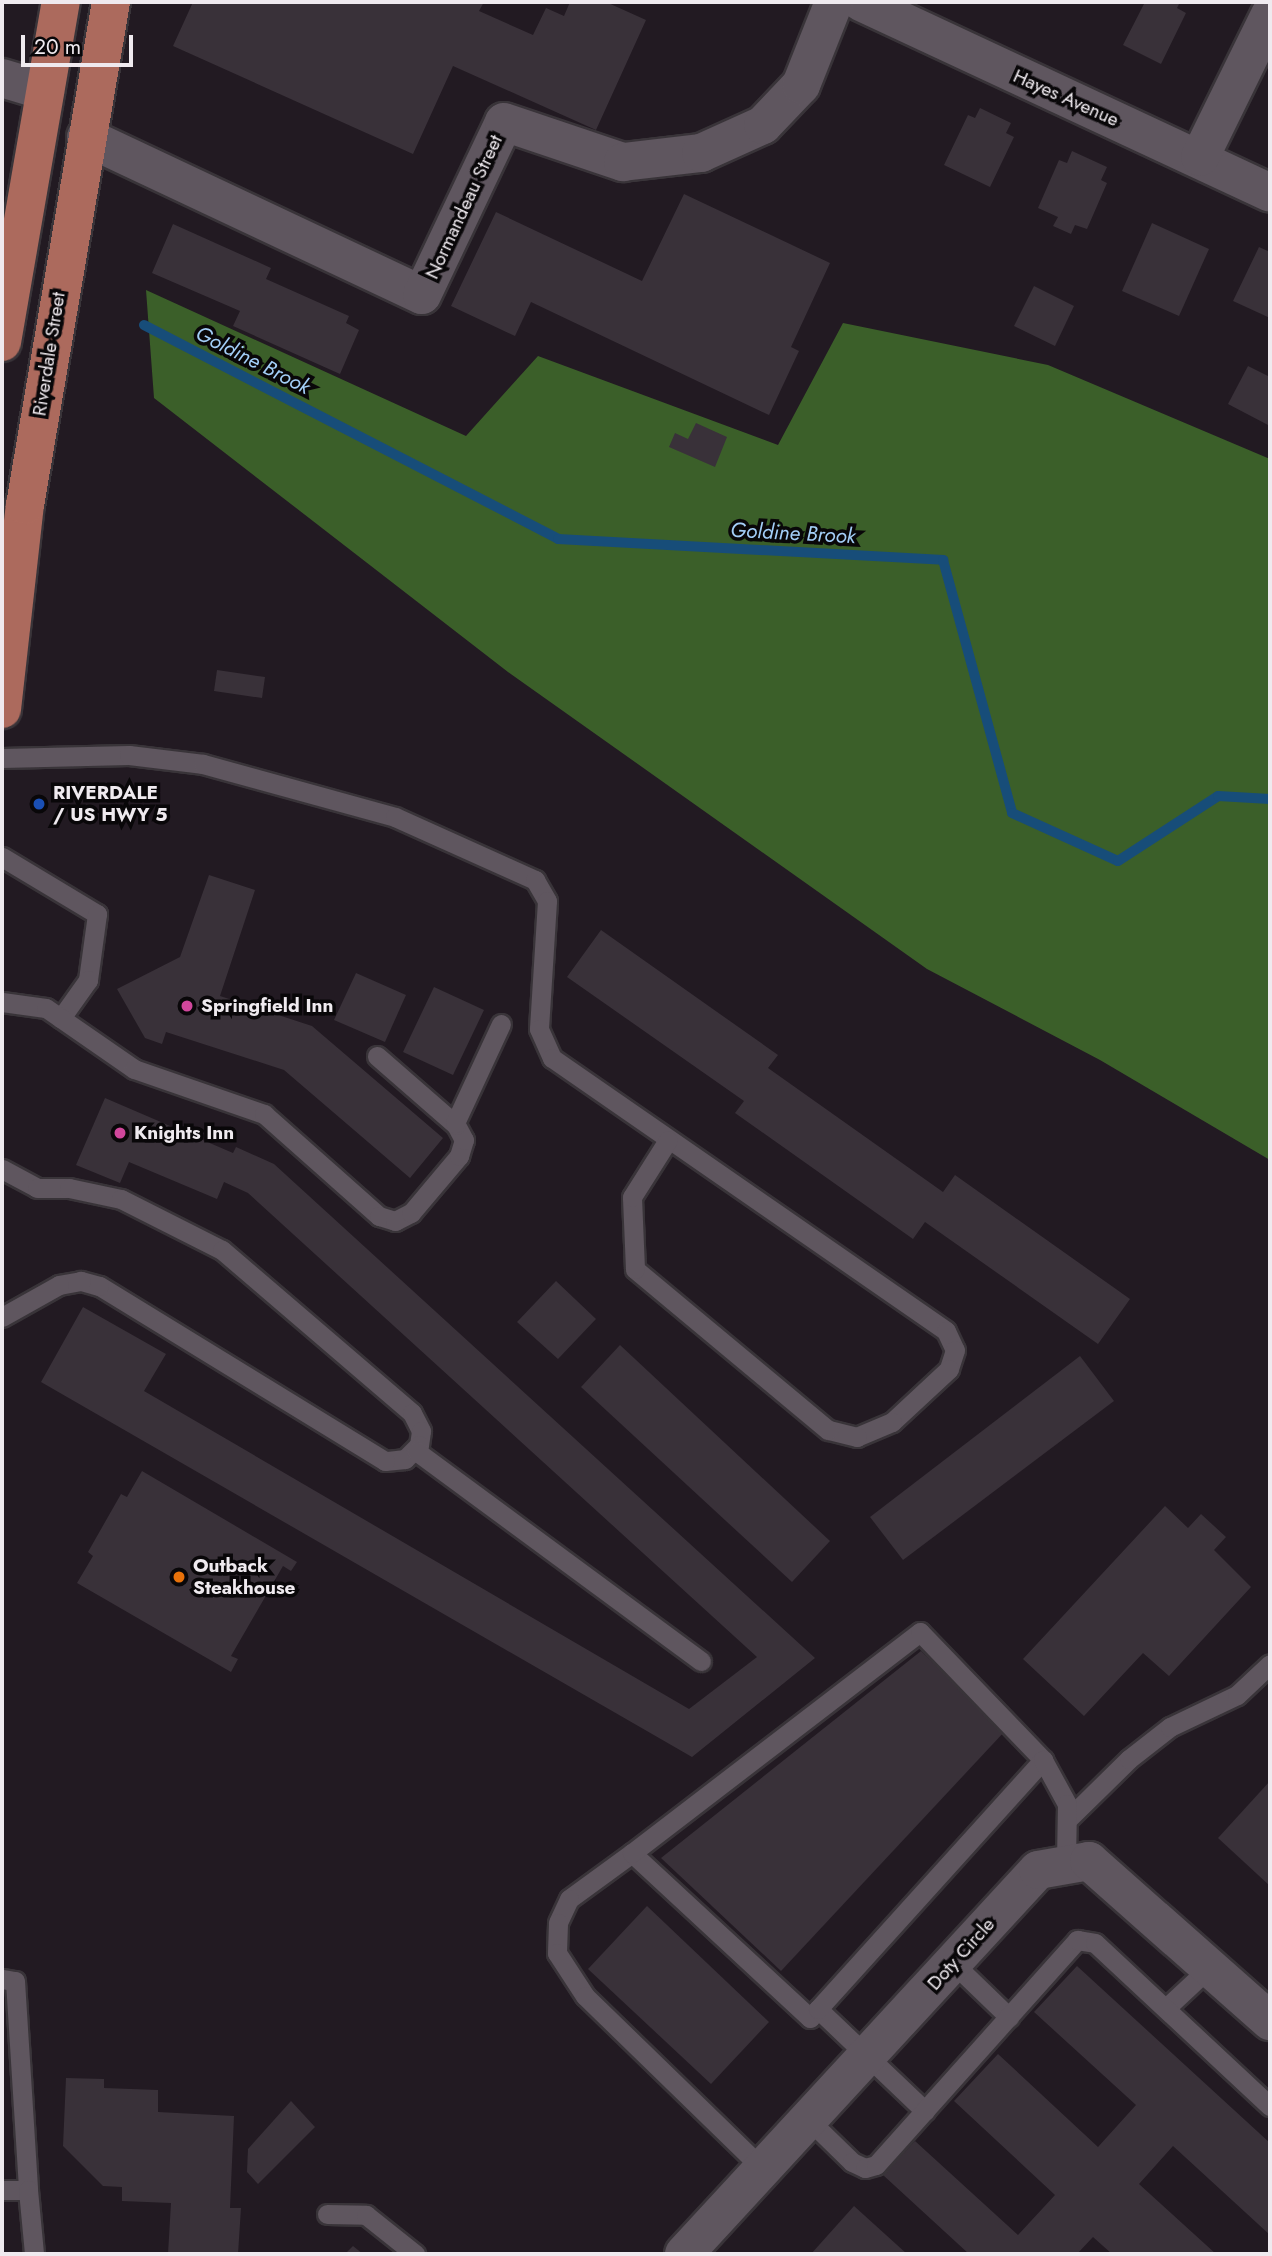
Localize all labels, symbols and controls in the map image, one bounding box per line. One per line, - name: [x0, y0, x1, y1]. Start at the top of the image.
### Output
- scale bar: [24, 21, 136, 65]
- text: 20 m: [34, 32, 81, 62]
- street label: Hayes Avenue: [1010, 65, 1122, 131]
- street label: Normandeau Street: [421, 131, 507, 283]
- street label: Riverdale Street: [28, 290, 70, 418]
- water label: Goldine Brook: [191, 320, 315, 400]
- water label: Goldine Brook: [730, 517, 856, 549]
- place label: RIVERDALE / US HWY 5: [53, 782, 168, 826]
- marker: RIVERDALE / US HWY 5: [31, 796, 47, 812]
- place label: Springfield Inn: [201, 995, 333, 1017]
- marker: Springfield Inn: [179, 998, 195, 1014]
- place label: Knights Inn: [134, 1122, 234, 1144]
- marker: Knights Inn: [112, 1125, 128, 1141]
- place label: Outback Steakhouse: [193, 1555, 296, 1599]
- marker: Outback Steakhouse: [171, 1569, 187, 1585]
- street label: Doty Circle: [923, 1913, 999, 1995]

